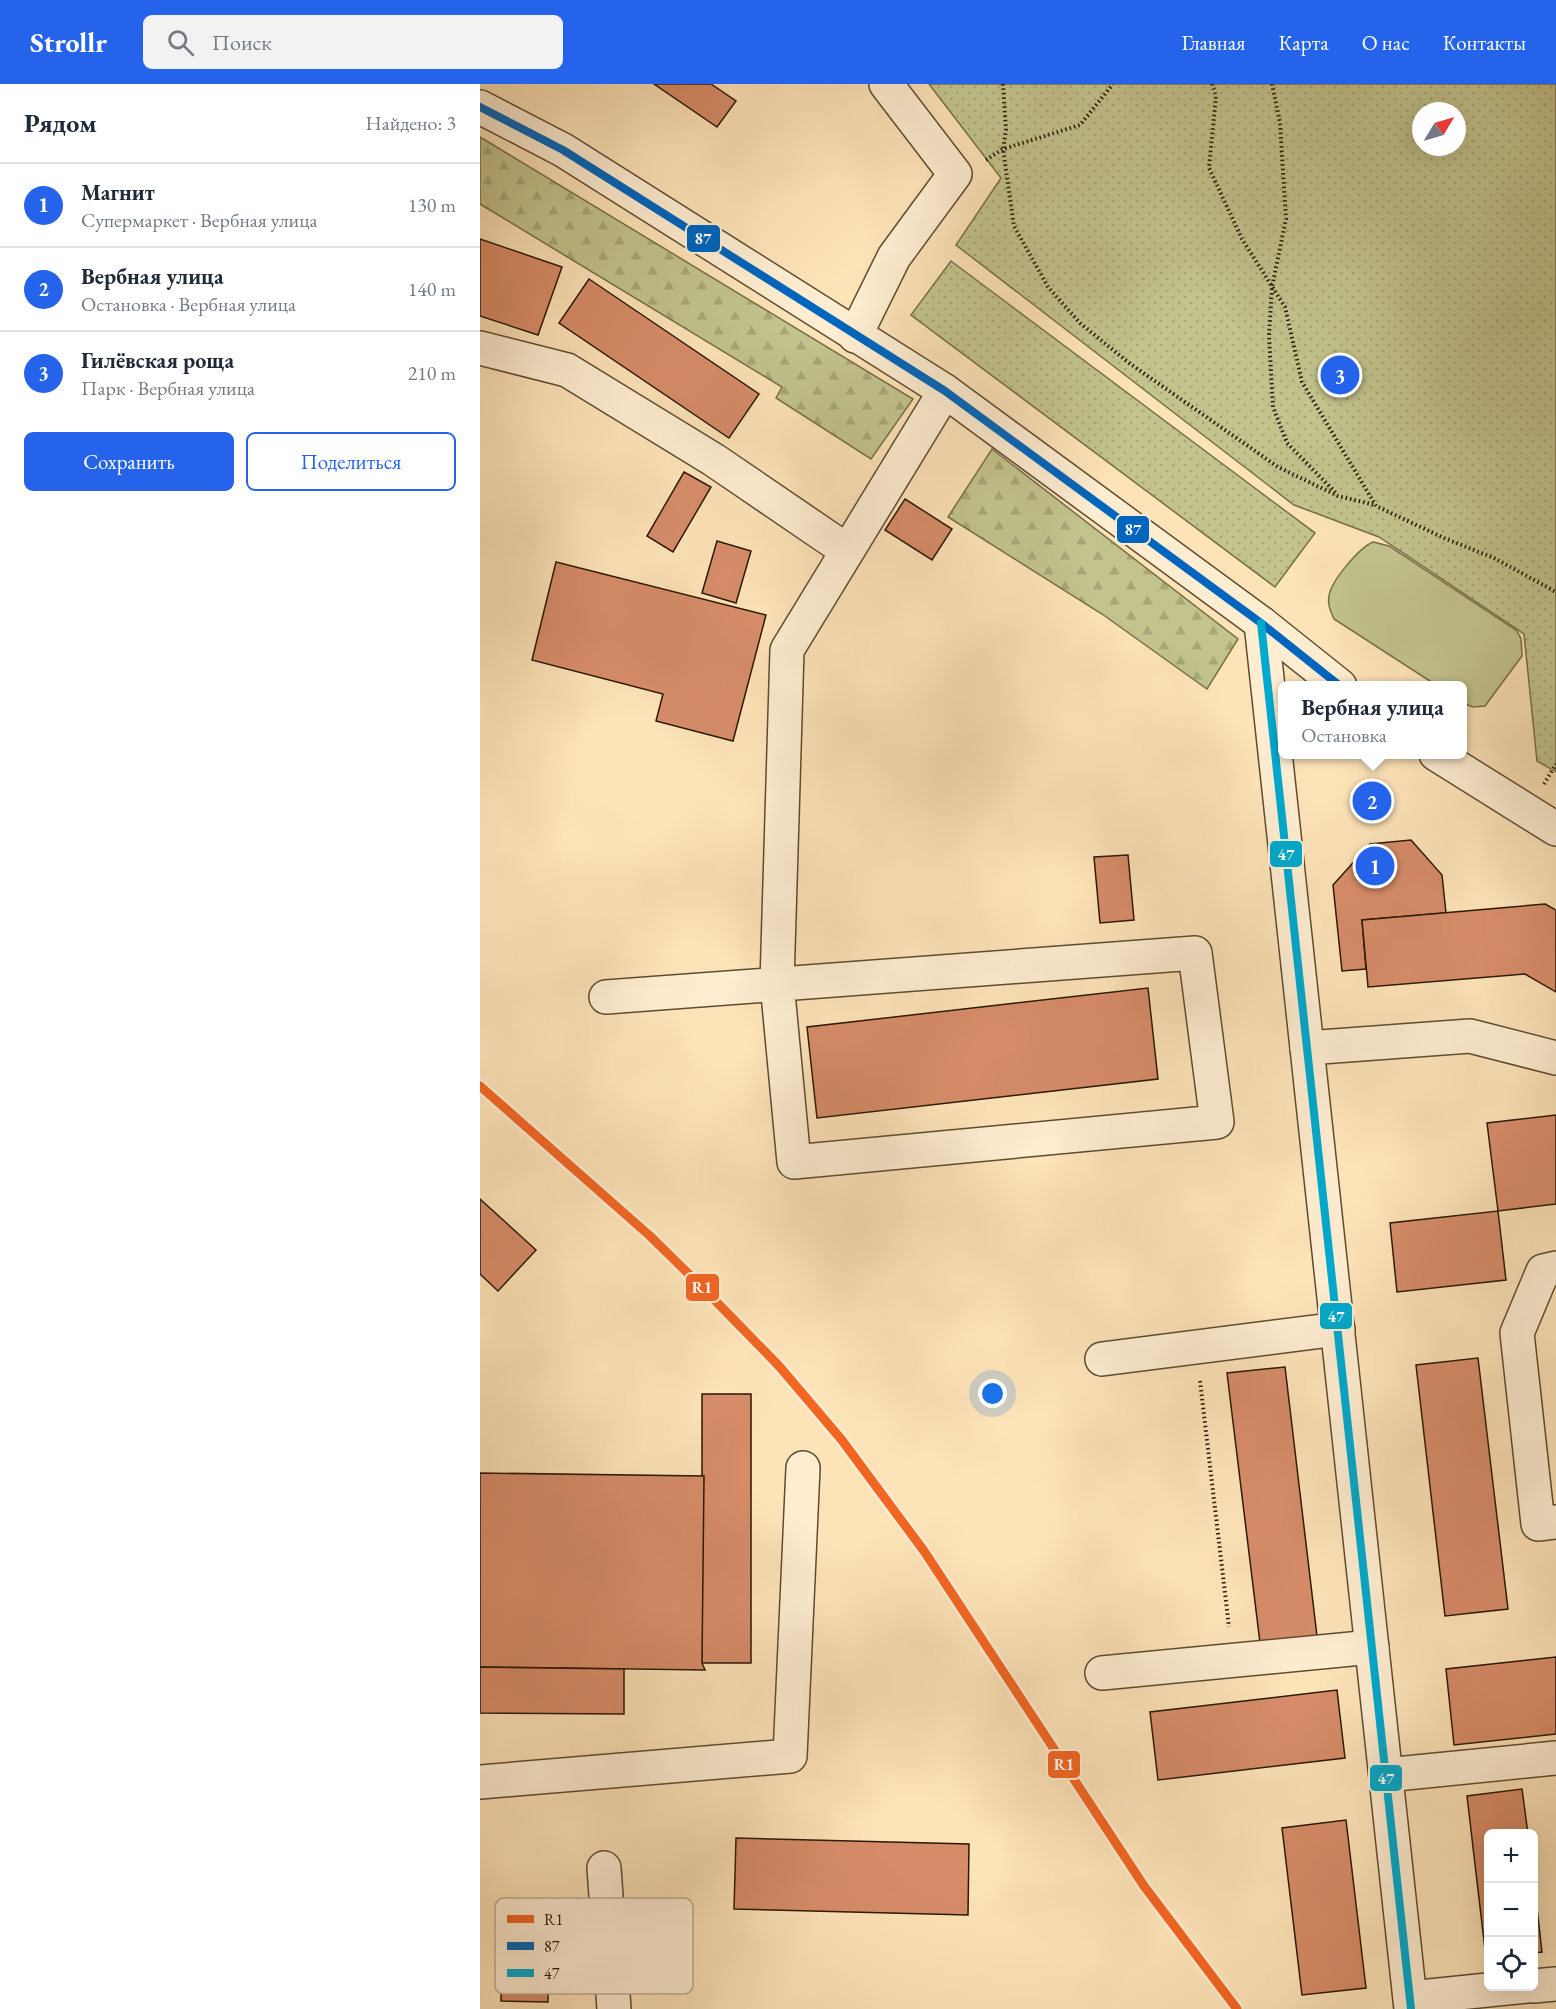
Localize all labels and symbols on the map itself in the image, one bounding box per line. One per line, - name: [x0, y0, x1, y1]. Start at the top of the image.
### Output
- north arrow: [1412, 102, 1466, 156]
- line badge: 87: [686, 224, 721, 253]
- text: 87: [695, 228, 712, 249]
- pin: 3: [1320, 352, 1360, 398]
- line badge: 87: [1116, 515, 1150, 544]
- text: 87: [1125, 519, 1142, 540]
- pin: 2: [1352, 778, 1392, 824]
- line badge: 47: [1269, 840, 1303, 868]
- text: 47: [1278, 844, 1295, 865]
- pin: 1: [1356, 844, 1394, 888]
- line badge: R1: [685, 1273, 720, 1302]
- text: R1: [692, 1277, 712, 1298]
- line badge: 47: [1319, 1302, 1353, 1330]
- text: 47: [1328, 1306, 1345, 1327]
- your location: [978, 1379, 1007, 1408]
- line badge: R1: [1047, 1750, 1081, 1779]
- text: R1: [1054, 1754, 1074, 1775]
- line badge: 47: [1369, 1764, 1403, 1792]
- text: 47: [1378, 1768, 1395, 1789]
- legend: [495, 1898, 693, 1994]
- text: R1: [544, 1909, 563, 1930]
- text: 87: [544, 1936, 560, 1957]
- text: 47: [544, 1963, 560, 1984]

